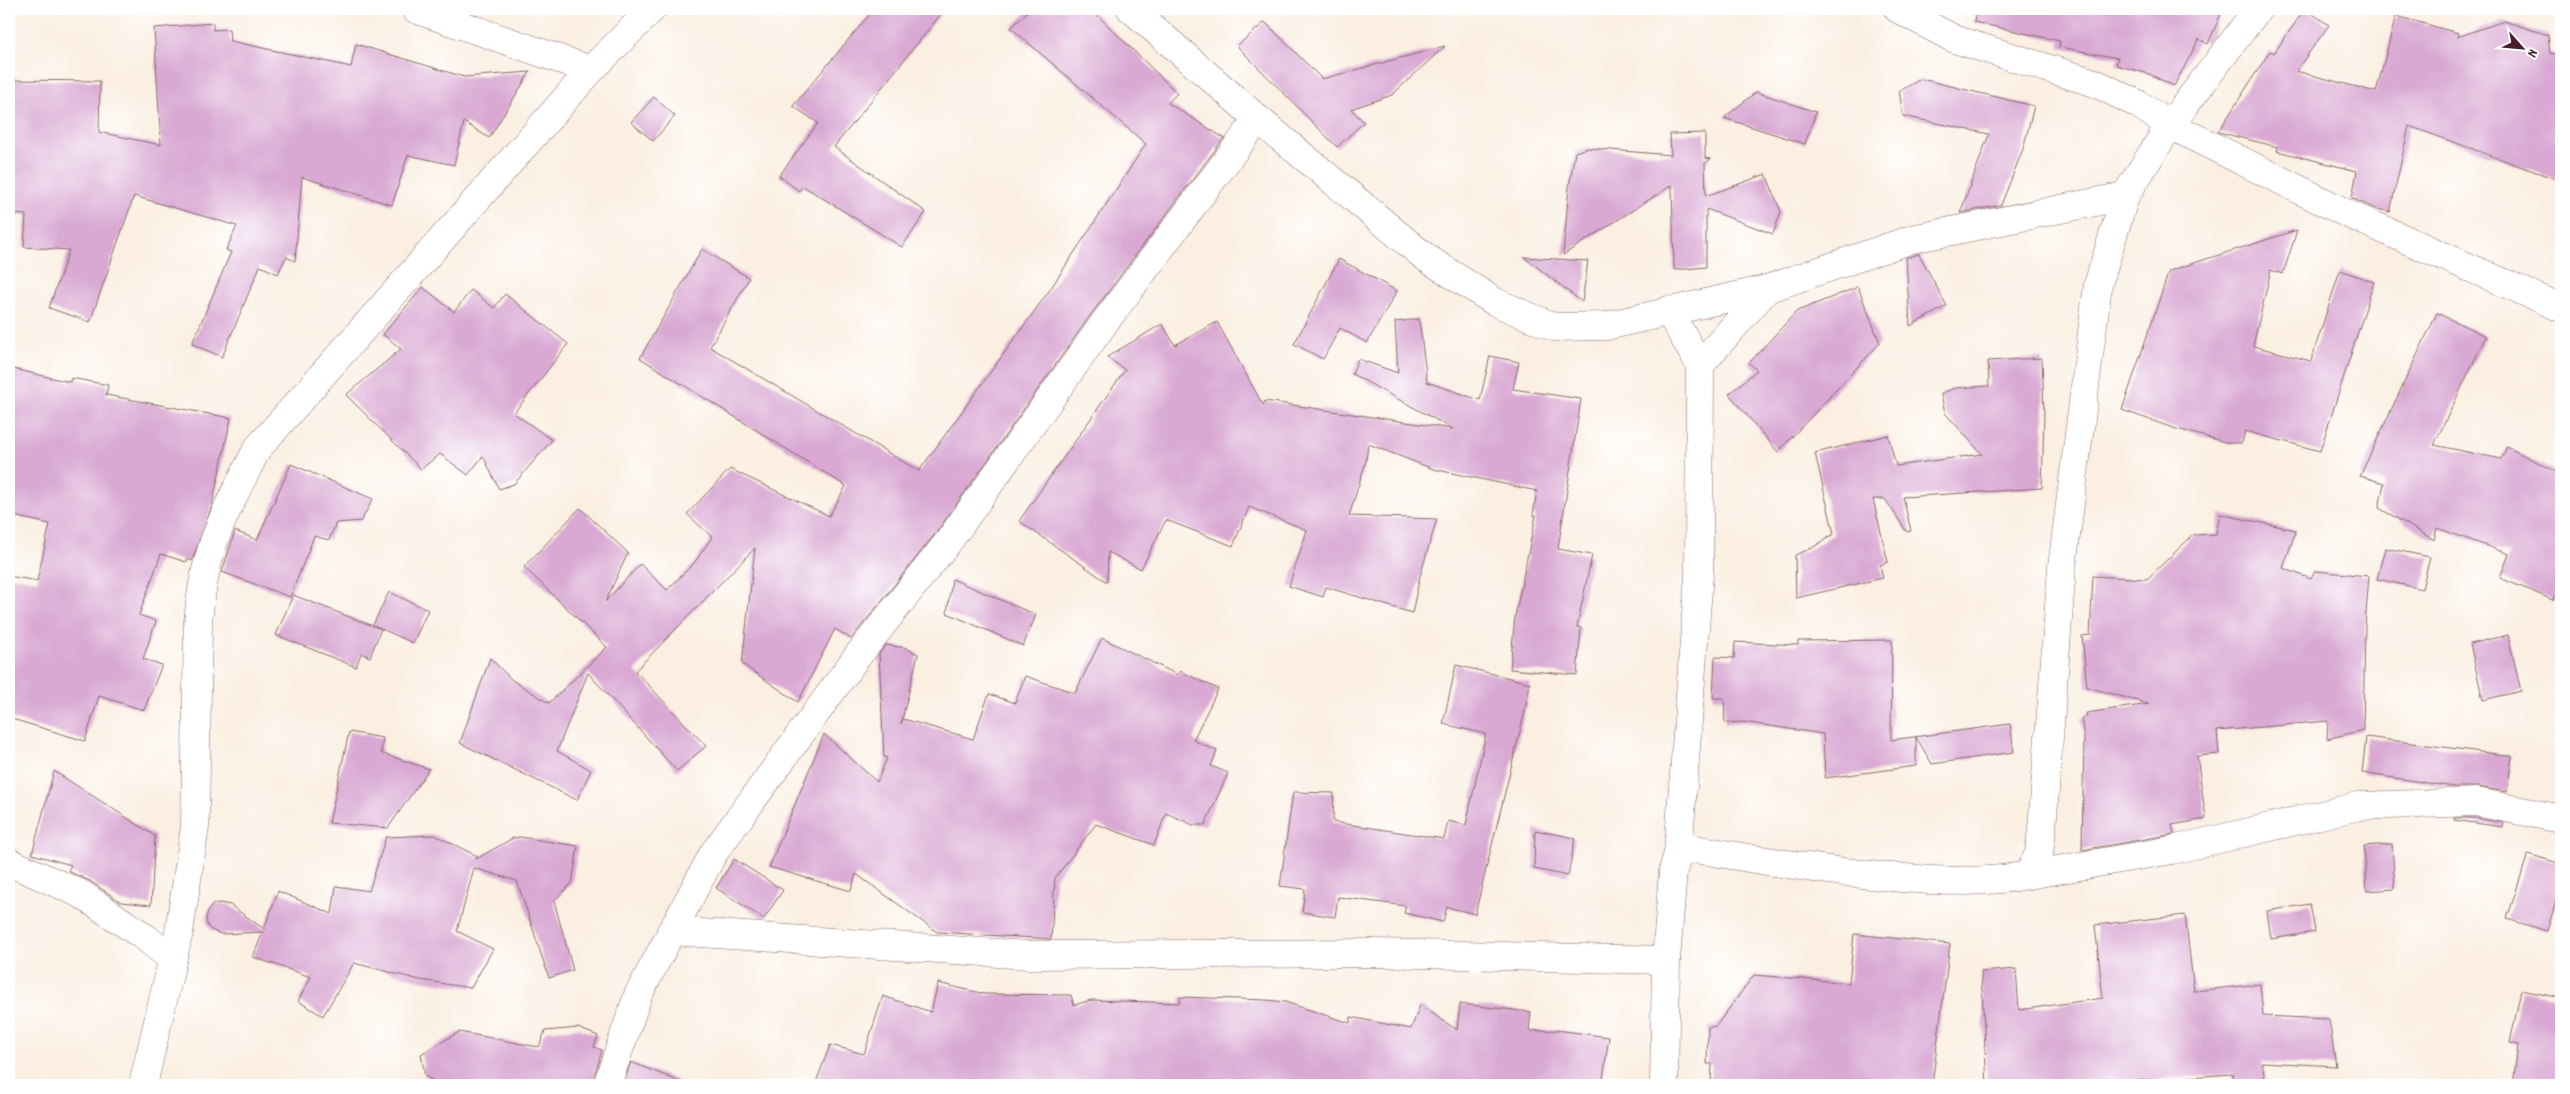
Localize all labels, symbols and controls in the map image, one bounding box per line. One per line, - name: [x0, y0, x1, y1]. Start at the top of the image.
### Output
- north arrow: [2498, 22, 2548, 72]
- text: N: [2521, 45, 2542, 61]

